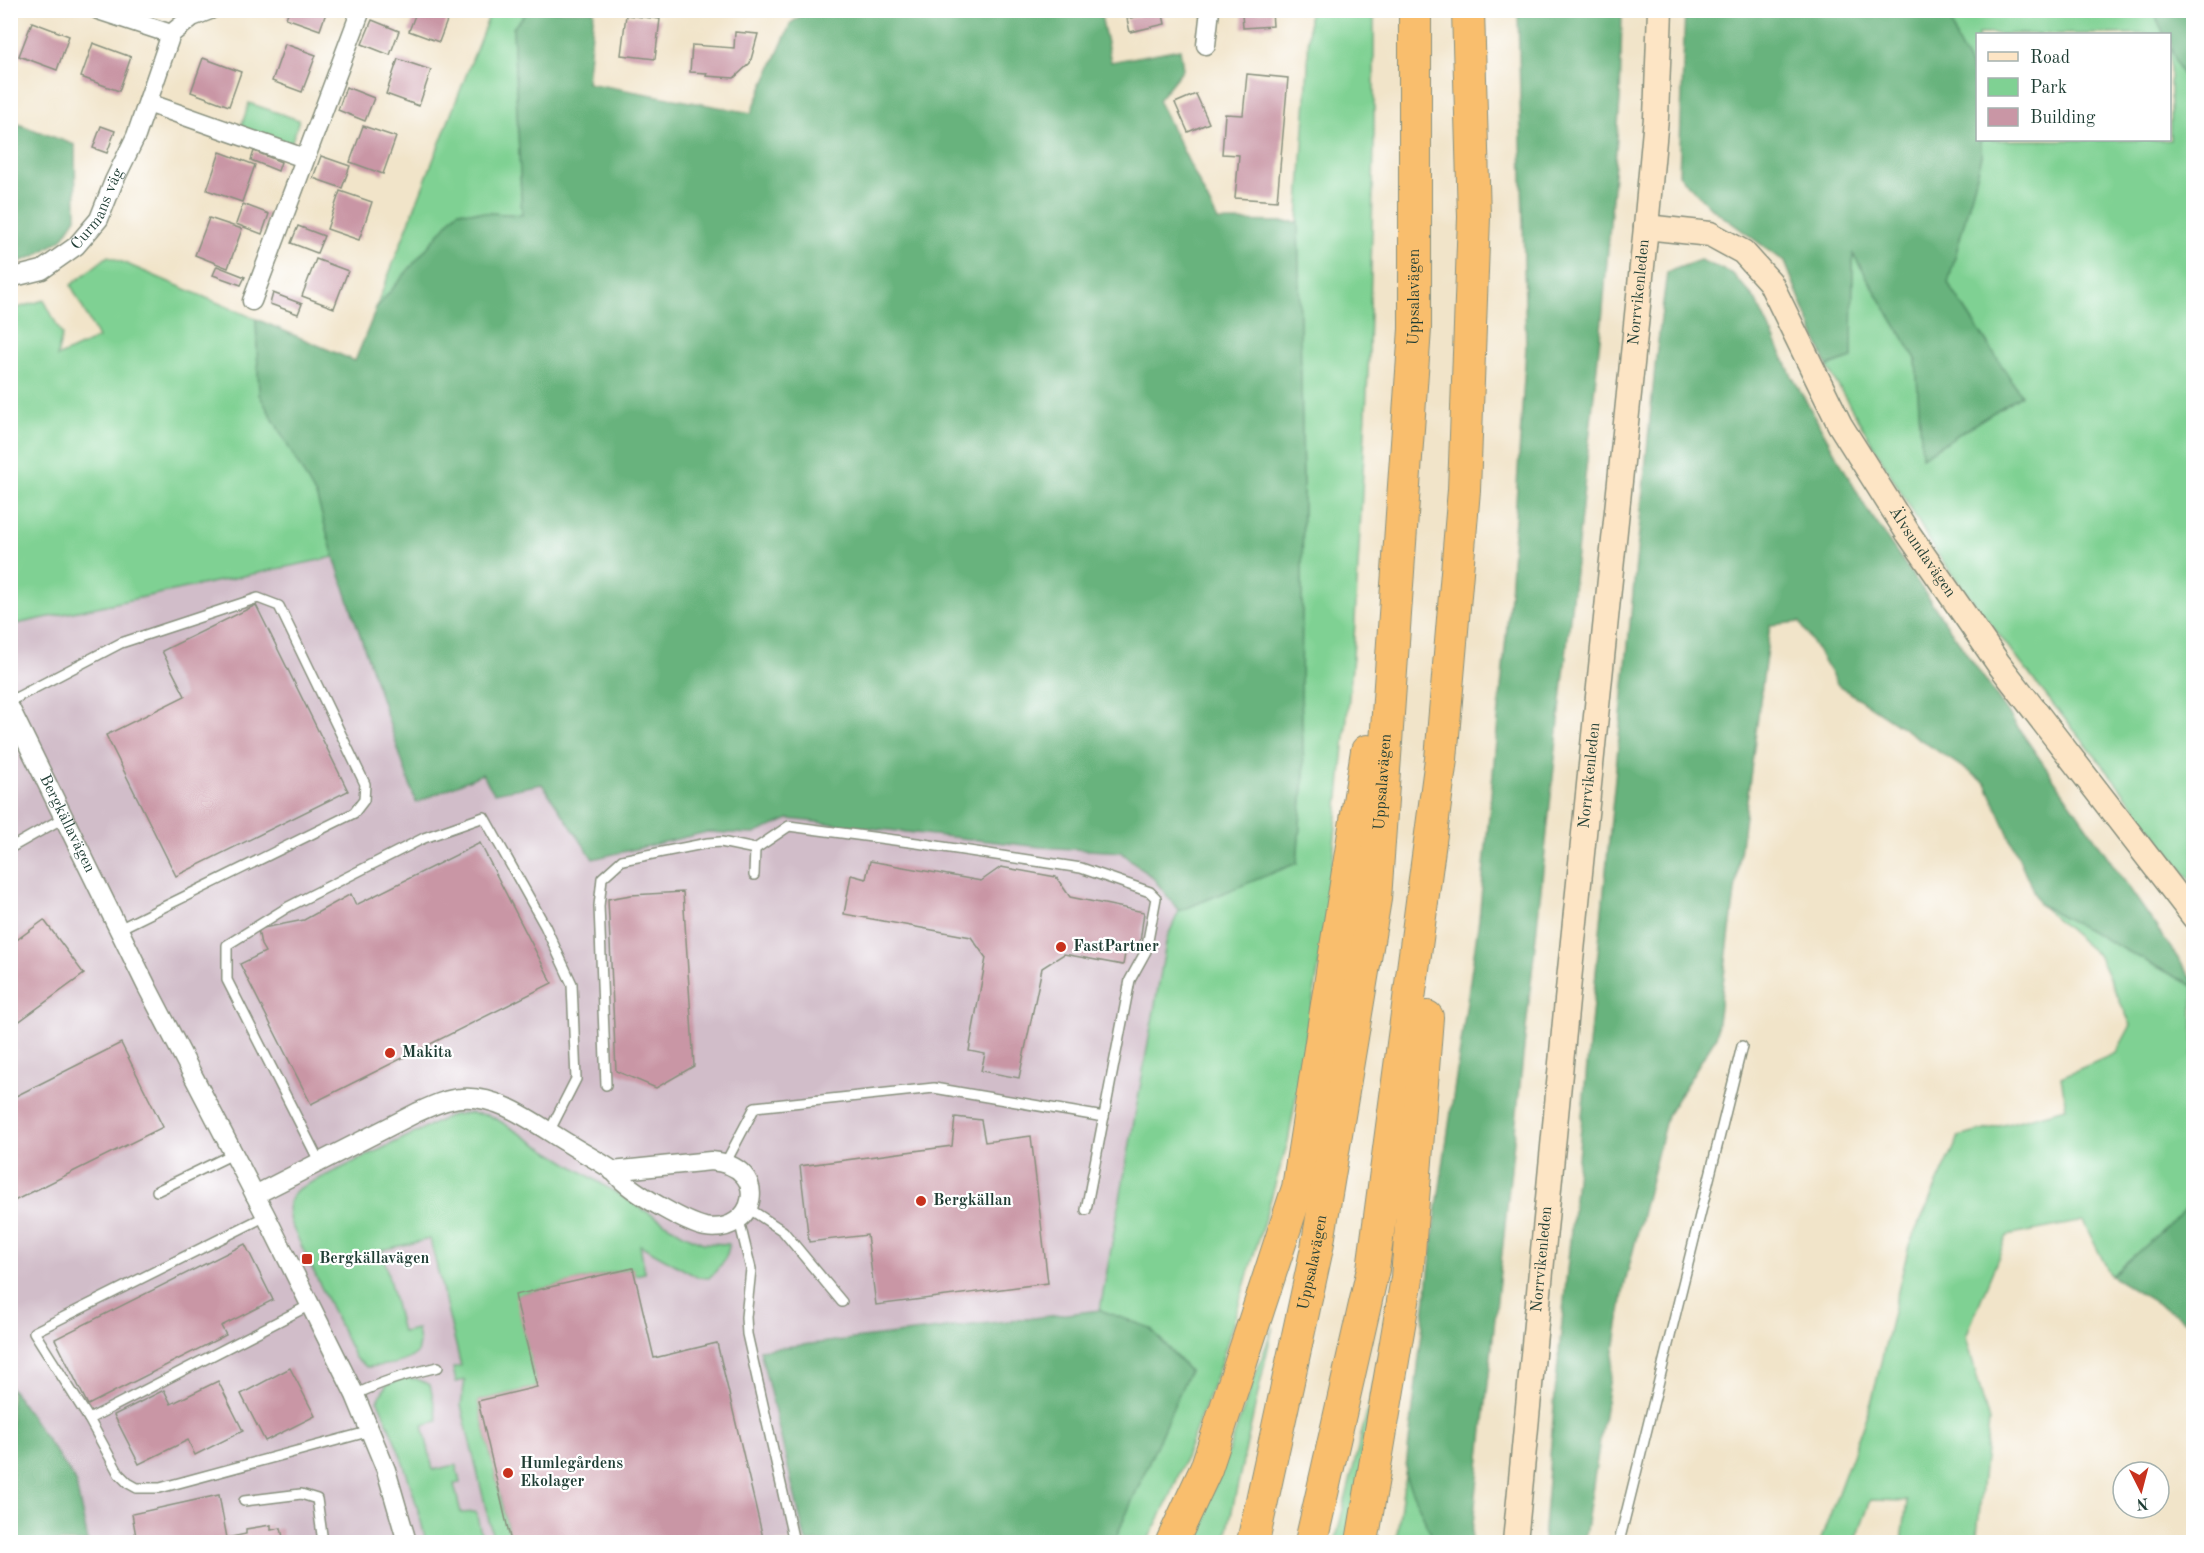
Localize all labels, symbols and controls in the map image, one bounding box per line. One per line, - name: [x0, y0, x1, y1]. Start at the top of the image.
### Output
- legend: [1976, 33, 2171, 141]
- text: Road: [2030, 49, 2070, 67]
- text: Park: [2030, 79, 2067, 97]
- text: Building: [2030, 109, 2096, 127]
- street label: Curmans väg: [68, 166, 127, 253]
- street label: Norrvikenleden: [1626, 238, 1653, 346]
- street label: Uppsalavägen: [1406, 248, 1423, 346]
- street label: Älvsundavägen: [1886, 502, 1959, 601]
- street label: Norrvikenleden: [1577, 721, 1603, 830]
- street label: Uppsalavägen: [1372, 733, 1395, 831]
- street label: Bergkällavägen: [36, 772, 98, 876]
- place label: FastPartner: [1073, 939, 1159, 955]
- marker: FastPartner: [1054, 940, 1068, 954]
- place label: Makita: [402, 1045, 452, 1061]
- marker: Makita: [383, 1046, 397, 1060]
- place label: Bergkällan: [933, 1193, 1012, 1209]
- marker: Bergkällan: [914, 1194, 928, 1208]
- street label: Norrvikenleden: [1529, 1205, 1555, 1313]
- street label: Uppsalavägen: [1296, 1213, 1330, 1311]
- place label: Bergkällavägen: [319, 1251, 430, 1267]
- marker: Bergkällavägen: [300, 1252, 314, 1266]
- place label: Humlegårdens Ekolager: [520, 1456, 623, 1490]
- north arrow: [2111, 1460, 2171, 1520]
- marker: Humlegårdens Ekolager: [501, 1466, 515, 1480]
- text: N: [2135, 1494, 2149, 1512]

